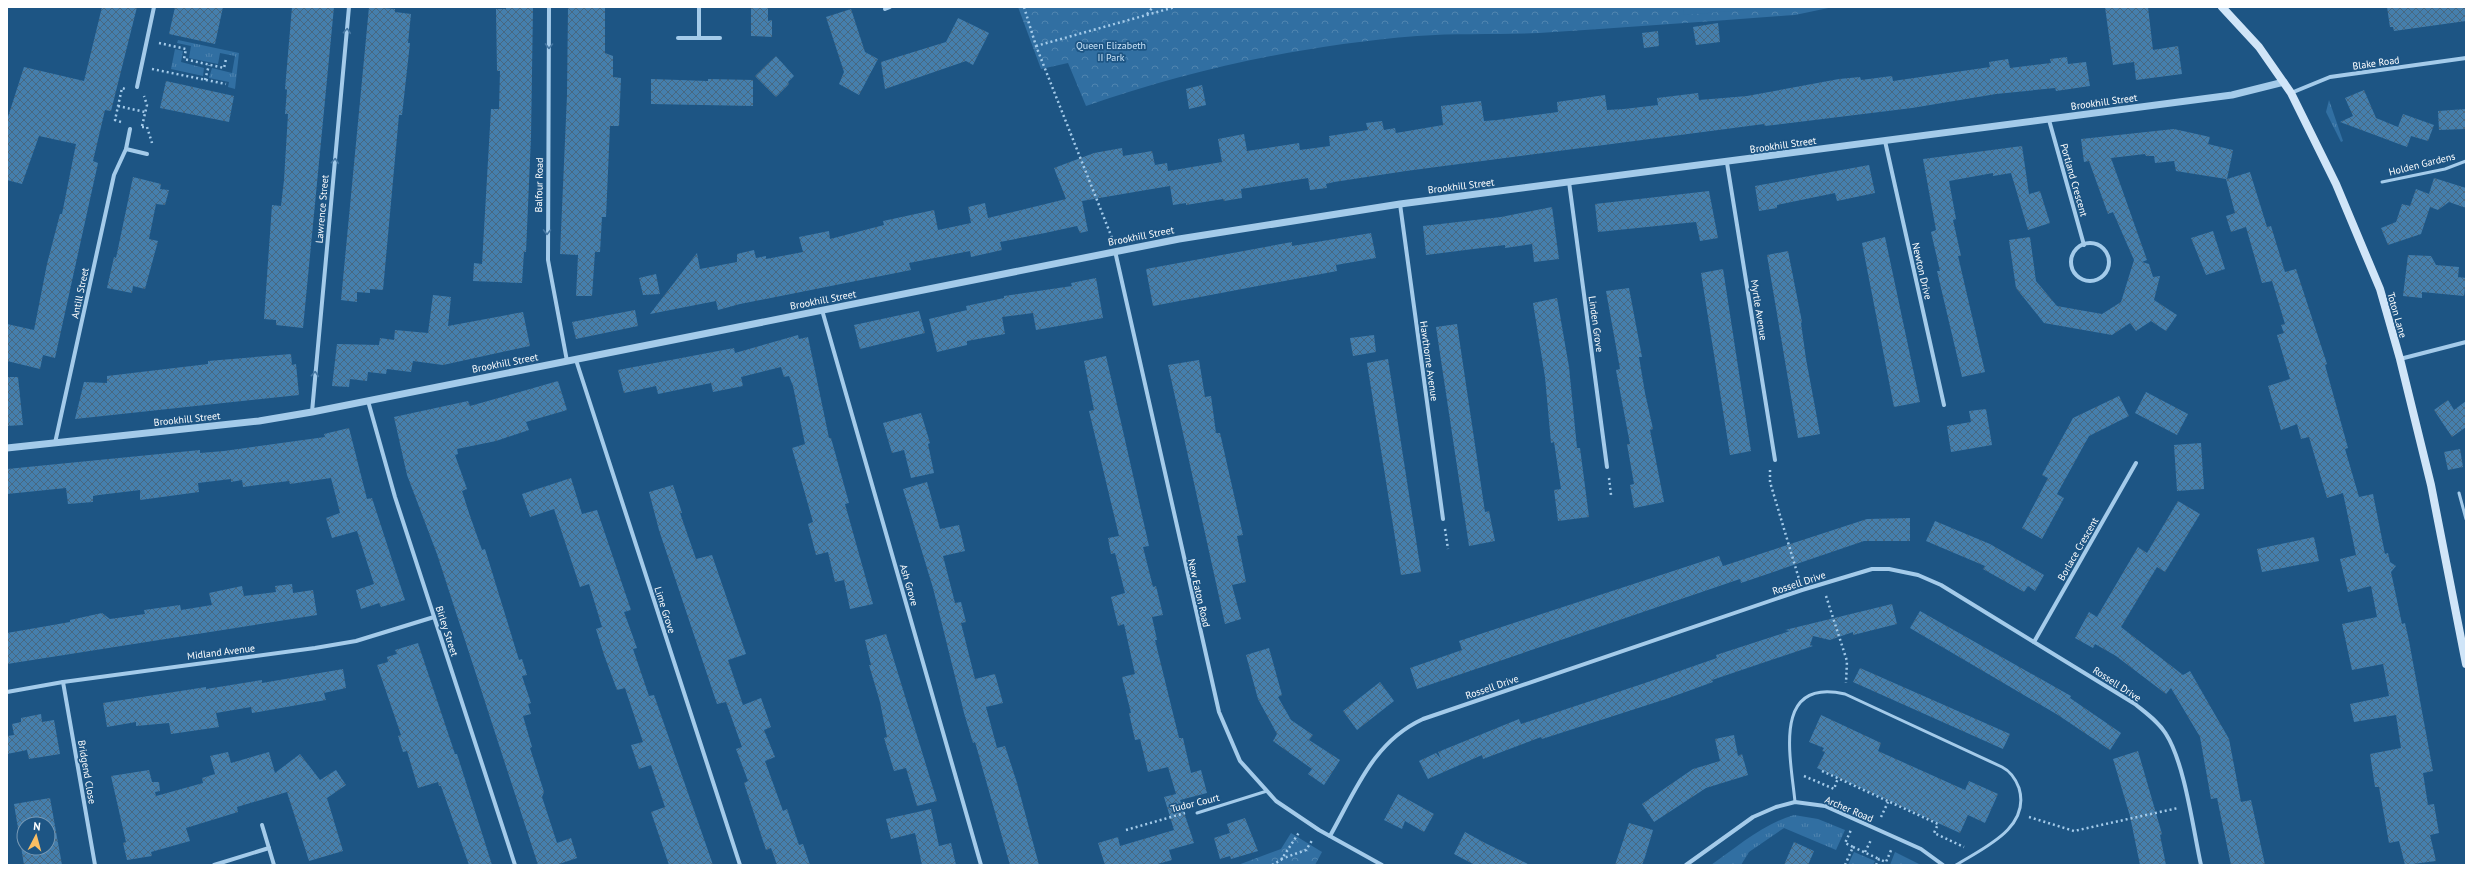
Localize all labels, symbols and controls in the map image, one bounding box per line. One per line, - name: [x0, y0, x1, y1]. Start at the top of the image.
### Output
- one-way arrow: [342, 28, 351, 34]
- park label: Queen Elizabeth II Park: [1076, 39, 1146, 64]
- one-way arrow: [545, 43, 553, 49]
- street label: Blake Road: [2352, 53, 2400, 73]
- street label: Brookhill Street: [2070, 91, 2139, 113]
- street label: Brookhill Street: [1749, 134, 1818, 156]
- street label: Portland Crescent: [2057, 142, 2091, 219]
- street label: Holden Gardens: [2387, 149, 2457, 179]
- street label: Balfour Road: [532, 157, 546, 213]
- one-way arrow: [330, 158, 339, 164]
- street label: Lawrence Street: [313, 174, 332, 244]
- street label: Brookhill Street: [1427, 175, 1496, 197]
- street label: Brookhill Street: [1107, 223, 1176, 249]
- one-way arrow: [543, 229, 551, 235]
- street label: Newton Drive: [1909, 241, 1935, 301]
- street label: Antill Street: [68, 266, 92, 320]
- street label: Myrtle Avenue: [1748, 279, 1770, 341]
- street label: Brookhill Street: [789, 287, 858, 313]
- street label: Toton Lane: [2384, 291, 2410, 339]
- street label: Linden Grove: [1586, 295, 1606, 353]
- street label: Hawthorne Avenue: [1417, 320, 1441, 402]
- street label: Brookhill Street: [471, 350, 540, 376]
- one-way arrow: [311, 371, 320, 377]
- street label: Brookhill Street: [153, 409, 222, 429]
- street label: Borlace Crescent: [2055, 514, 2102, 583]
- street label: New Eaton Road: [1185, 558, 1213, 628]
- street label: Ash Grove: [897, 563, 921, 607]
- street label: Rossell Drive: [1771, 568, 1827, 598]
- street label: Lime Grove: [651, 585, 679, 635]
- street label: Birley Street: [433, 604, 461, 658]
- street label: Midland Avenue: [186, 641, 256, 663]
- street label: Rossell Drive: [2090, 664, 2144, 704]
- street label: Rossell Drive: [1464, 672, 1520, 702]
- street label: Bridgend Close: [75, 739, 99, 805]
- street label: Tudor Court: [1169, 791, 1221, 815]
- street label: Archer Road: [1823, 793, 1875, 825]
- north arrow: [16, 816, 56, 856]
- text: N: [33, 819, 41, 833]

